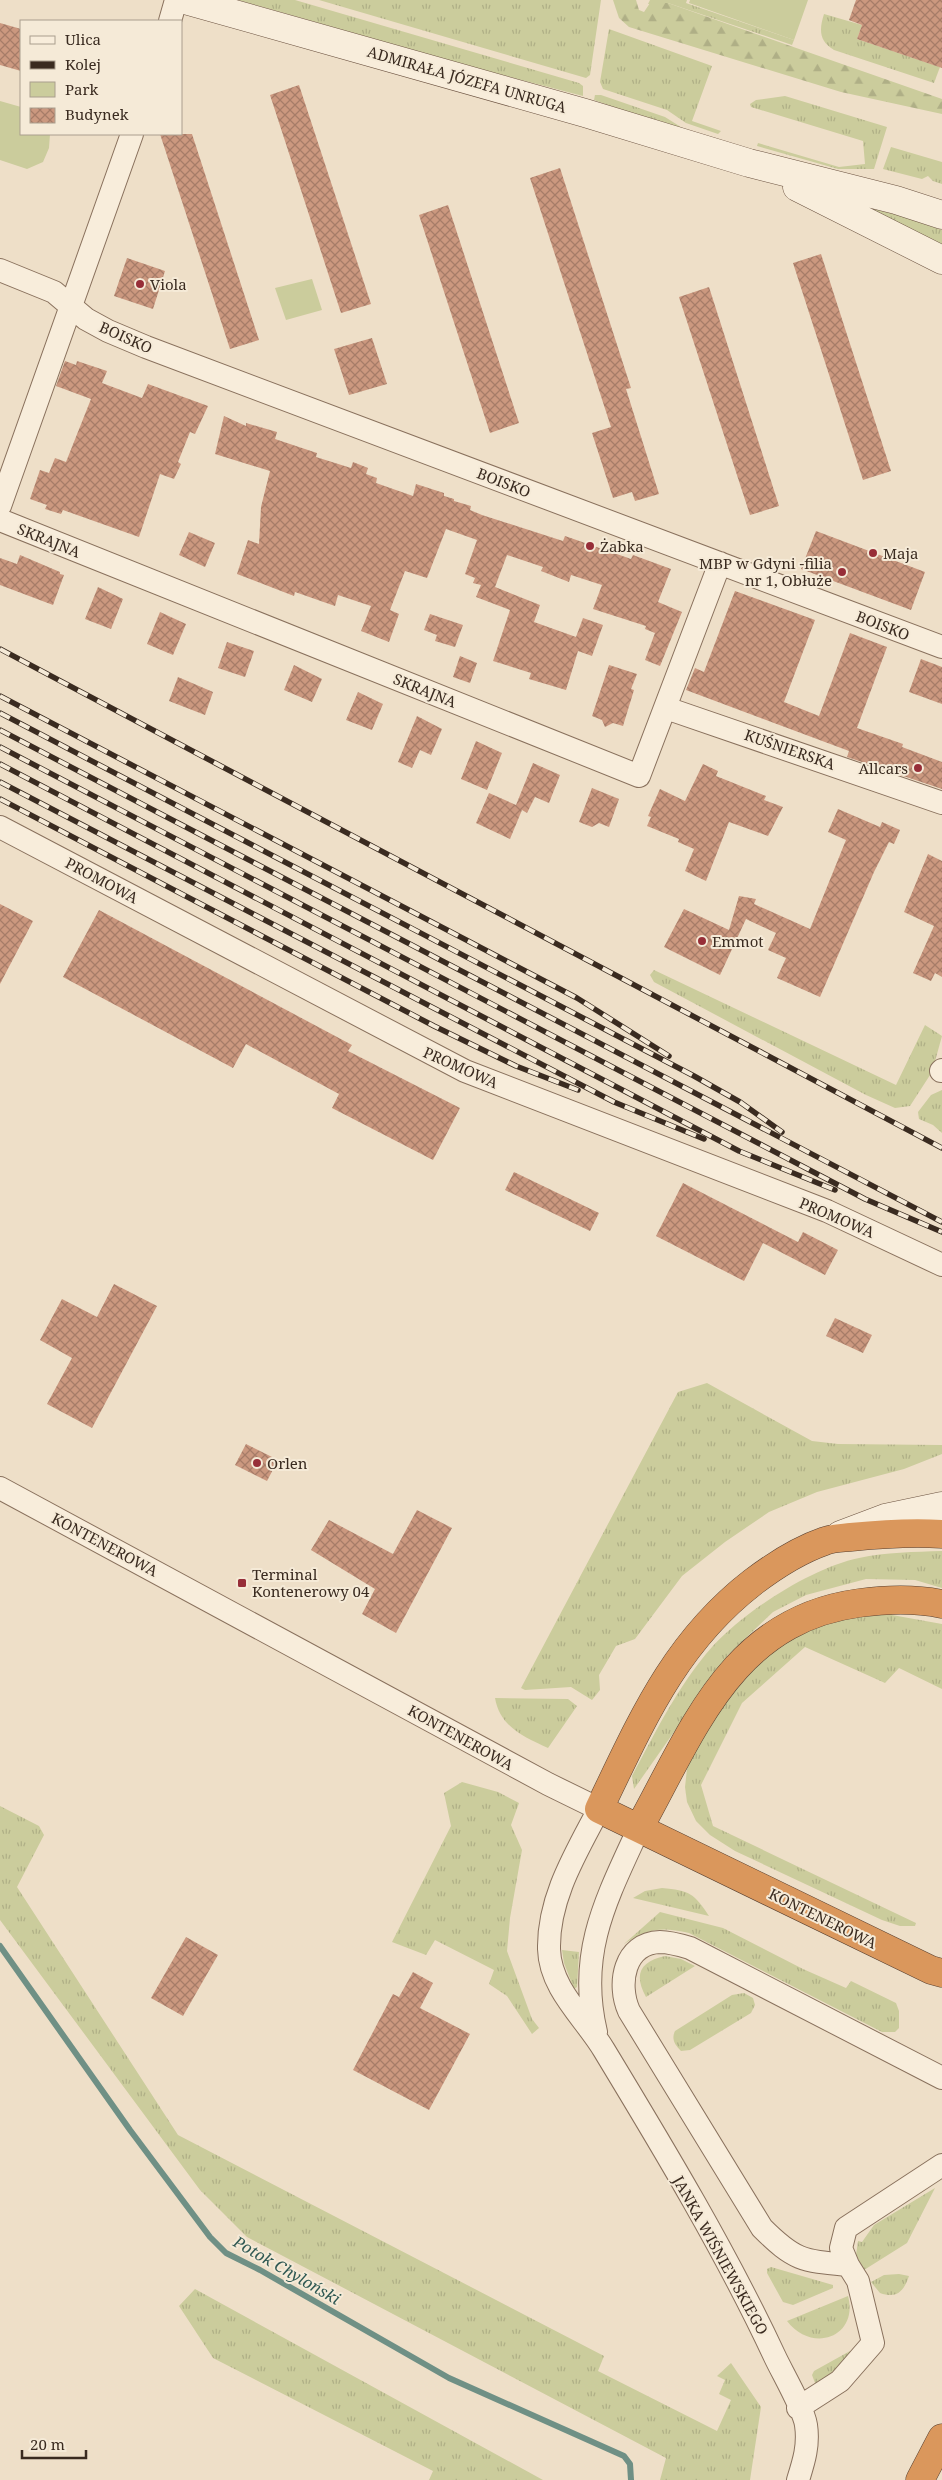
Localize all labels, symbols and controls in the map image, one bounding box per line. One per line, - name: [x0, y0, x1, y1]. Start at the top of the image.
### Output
- legend: [20, 20, 182, 135]
- text: Ulica: [65, 29, 101, 49]
- street label: ADMIRAŁA JÓZEFA UNRUGA: [365, 41, 569, 117]
- text: Kolej: [65, 54, 101, 74]
- text: Park: [65, 79, 99, 99]
- text: Budynek: [65, 104, 129, 124]
- place label: Viola: [150, 274, 187, 294]
- marker: Viola: [134, 278, 146, 290]
- street label: BOISKO: [96, 316, 156, 358]
- street label: BOISKO: [474, 463, 534, 501]
- street label: SKRAJNA: [14, 518, 84, 562]
- place label: Żabka: [600, 536, 644, 556]
- marker: Żabka: [584, 540, 596, 552]
- place label: Maja: [883, 543, 918, 563]
- marker: Maja: [867, 547, 879, 559]
- place label: MBP w Gdyni -filia nr 1, Obłuże: [699, 553, 832, 590]
- marker: MBP w Gdyni -filia nr 1, Obłuże: [836, 566, 848, 578]
- street label: BOISKO: [853, 606, 913, 644]
- street label: SKRAJNA: [390, 668, 460, 712]
- street label: KUŚNIERSKA: [742, 724, 838, 774]
- place label: Allcars: [858, 758, 908, 778]
- marker: Allcars: [912, 762, 924, 774]
- street label: PROMOWA: [62, 852, 142, 908]
- place label: Emmot: [712, 931, 764, 951]
- marker: Emmot: [696, 935, 708, 947]
- street label: PROMOWA: [420, 1042, 502, 1093]
- street label: PROMOWA: [796, 1192, 878, 1242]
- place label: Orlen: [267, 1453, 308, 1473]
- marker: Orlen: [251, 1457, 263, 1469]
- street label: KONTENEROWA: [48, 1508, 162, 1581]
- place label: Terminal Kontenerowy 04: [252, 1564, 370, 1601]
- marker: Terminal Kontenerowy 04: [236, 1577, 248, 1589]
- street label: KONTENEROWA: [405, 1700, 518, 1774]
- street label: KONTENEROWA: [766, 1883, 881, 1953]
- street label: JANKA WIŚNIEWSKIEGO: [668, 2171, 773, 2338]
- water label: Potok Chyloński: [229, 2230, 345, 2310]
- scale bar: [22, 2428, 86, 2460]
- text: 20 m: [30, 2434, 65, 2454]

